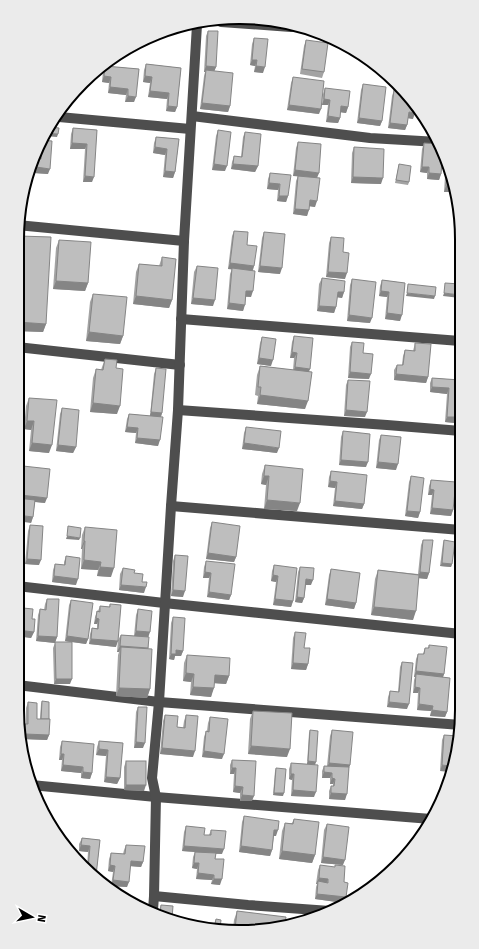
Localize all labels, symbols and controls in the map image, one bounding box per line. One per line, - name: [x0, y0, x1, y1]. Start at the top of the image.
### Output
- north arrow: [12, 897, 52, 937]
- text: N: [34, 914, 48, 923]

